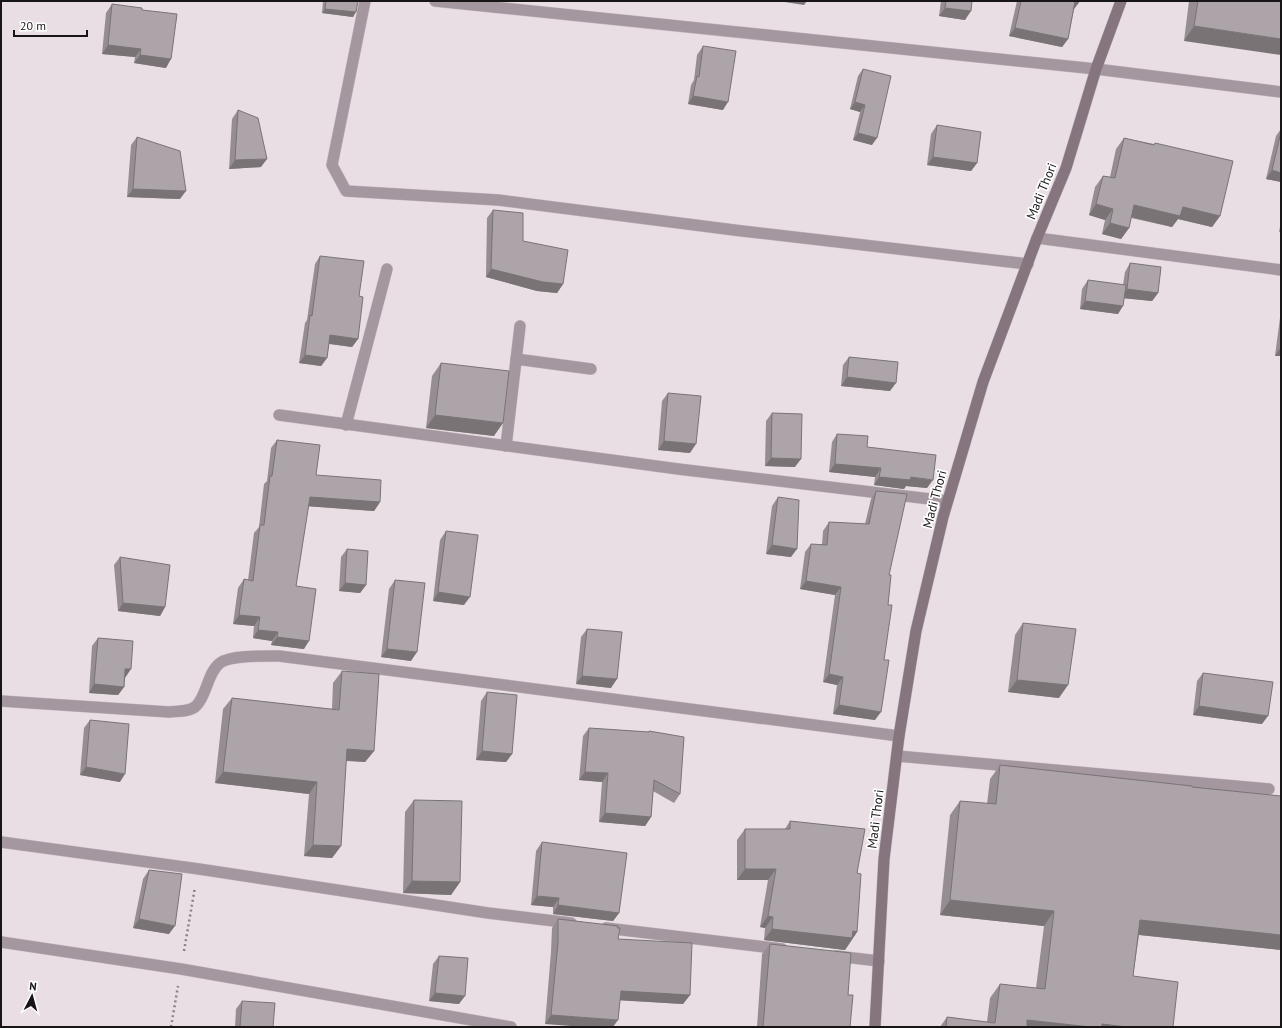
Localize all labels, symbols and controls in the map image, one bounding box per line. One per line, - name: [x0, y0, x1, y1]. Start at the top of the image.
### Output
- scale bar: [14, 12, 87, 38]
- text: 20 m: [20, 18, 46, 33]
- street label: Madi Thori: [1022, 160, 1060, 222]
- street label: Madi Thori: [919, 468, 950, 530]
- street label: Madi Thori: [863, 789, 888, 850]
- north arrow: [12, 976, 52, 1016]
- text: N: [29, 979, 37, 993]

